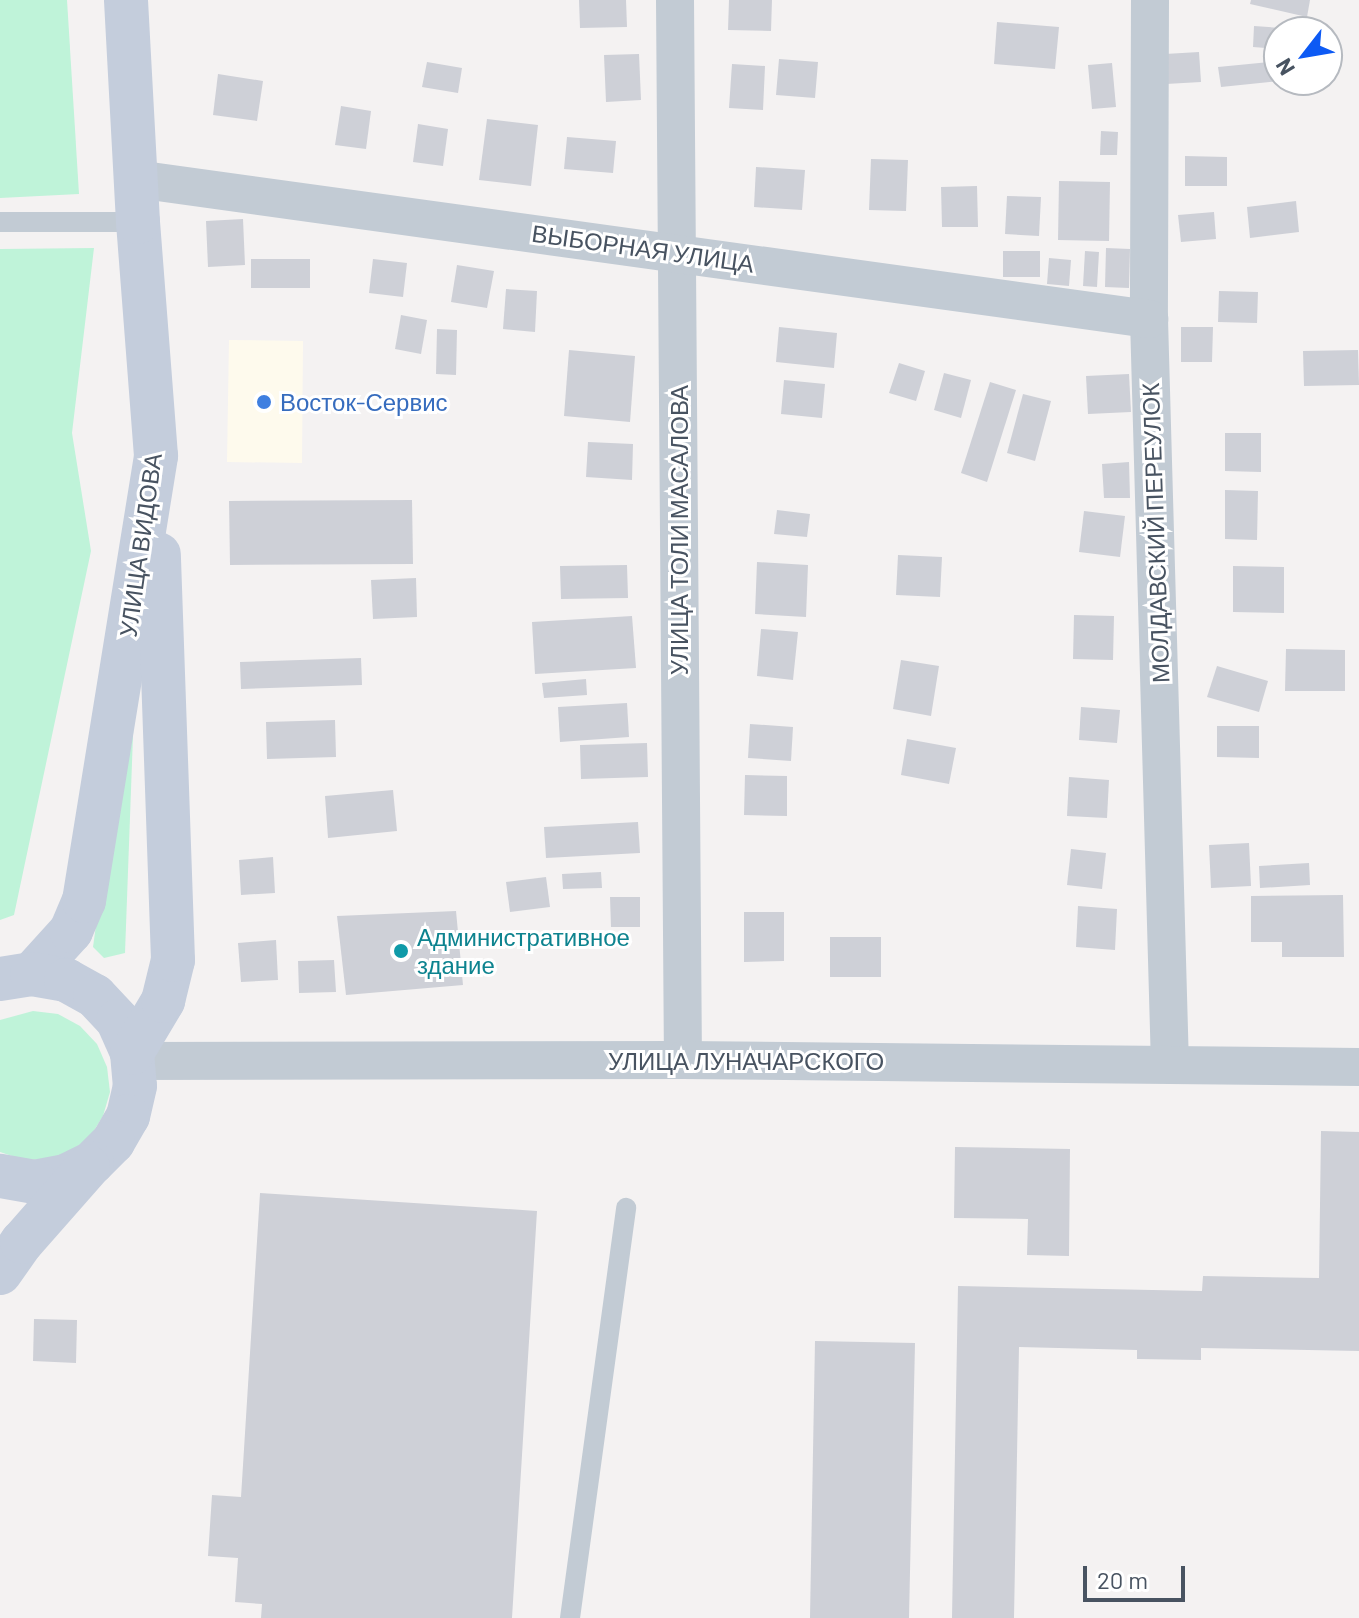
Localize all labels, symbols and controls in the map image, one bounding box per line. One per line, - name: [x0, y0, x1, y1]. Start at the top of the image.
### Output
- north arrow: [1263, 16, 1343, 96]
- text: N: [1269, 54, 1299, 80]
- street label: ВЫБОРНАЯ УЛИЦА: [530, 218, 756, 278]
- street label: МОЛДАВСКИЙ ПЕРЕУЛОК: [1135, 382, 1175, 684]
- street label: УЛИЦА ТОЛИ МАСАЛОВА: [665, 385, 693, 675]
- place label: Восток-Сервис: [280, 388, 448, 416]
- marker: Восток-Сервис: [255, 393, 273, 411]
- street label: УЛИЦА ВИДОВА: [113, 451, 167, 639]
- place label: Административное здание: [417, 923, 630, 979]
- marker: Административное здание: [392, 942, 410, 960]
- street label: УЛИЦА ЛУНАЧАРСКОГО: [608, 1047, 884, 1075]
- scale bar: [1087, 1550, 1189, 1600]
- text: 20 m: [1097, 1565, 1148, 1594]

